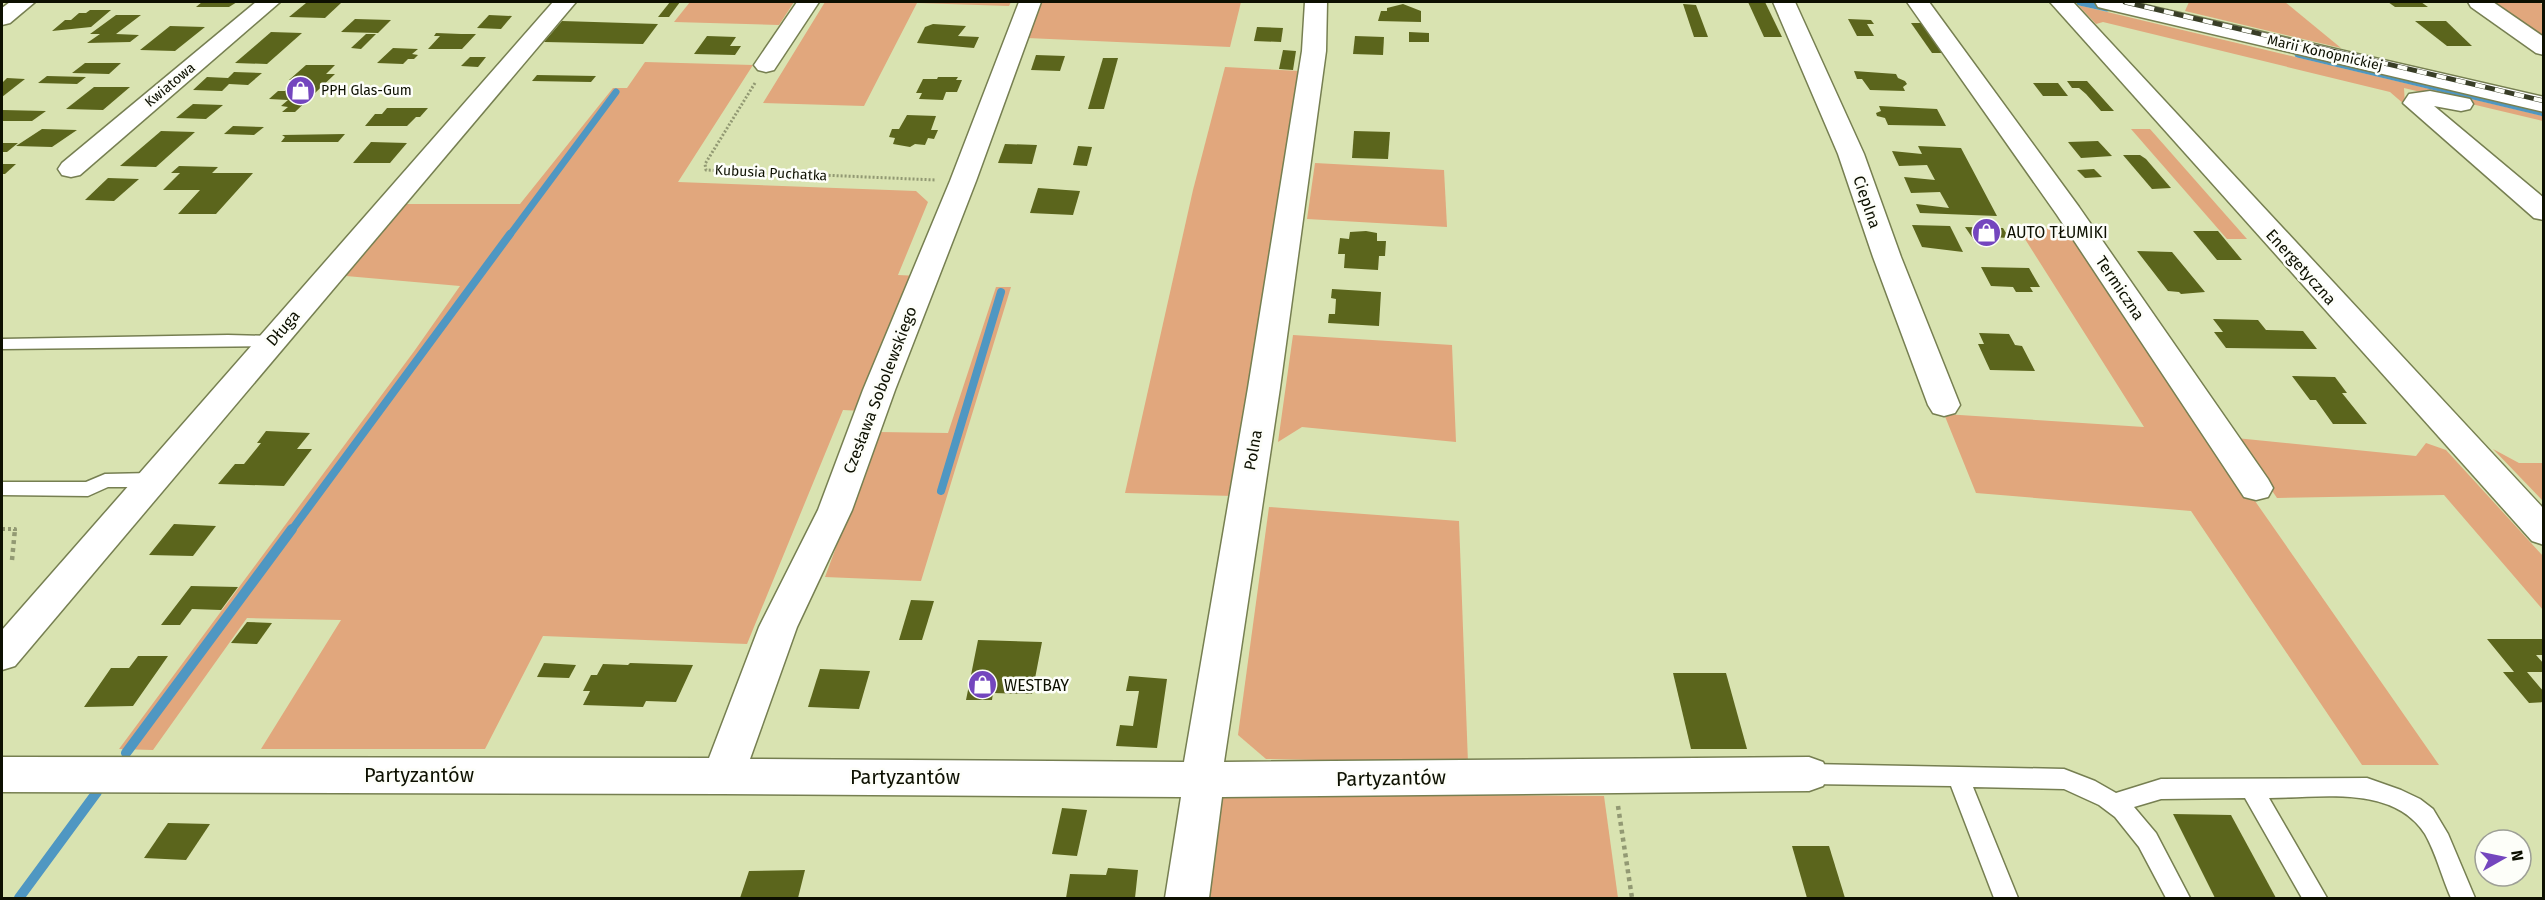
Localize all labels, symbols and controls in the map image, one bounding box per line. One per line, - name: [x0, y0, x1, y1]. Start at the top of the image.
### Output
- street label: Marii Konopnickiej: [2266, 31, 2384, 75]
- street label: Kwiatowa: [141, 59, 199, 111]
- shop icon: PPH Glas-Gum: [284, 74, 316, 106]
- place label: PPH Glas-Gum: [321, 82, 412, 99]
- street label: Kubusia Puchatka: [714, 162, 828, 184]
- street label: Cieplna: [1849, 173, 1885, 231]
- shop icon: AUTO TŁUMIKI: [1970, 216, 2002, 248]
- place label: AUTO TŁUMIKI: [2007, 223, 2108, 242]
- street label: Energetyczna: [2262, 225, 2340, 309]
- street label: Termiczna: [2092, 252, 2148, 324]
- street label: Czesława Sobolewskiego: [839, 304, 921, 476]
- street label: Długa: [262, 306, 304, 350]
- street label: Polna: [1240, 428, 1266, 472]
- shop icon: WESTBAY: [967, 669, 999, 701]
- place label: WESTBAY: [1004, 676, 1069, 695]
- street label: Partyzantów: [364, 763, 474, 787]
- street label: Partyzantów: [850, 765, 960, 789]
- street label: Partyzantów: [1336, 765, 1446, 791]
- north arrow: [2473, 828, 2533, 888]
- text: N: [2507, 849, 2528, 862]

